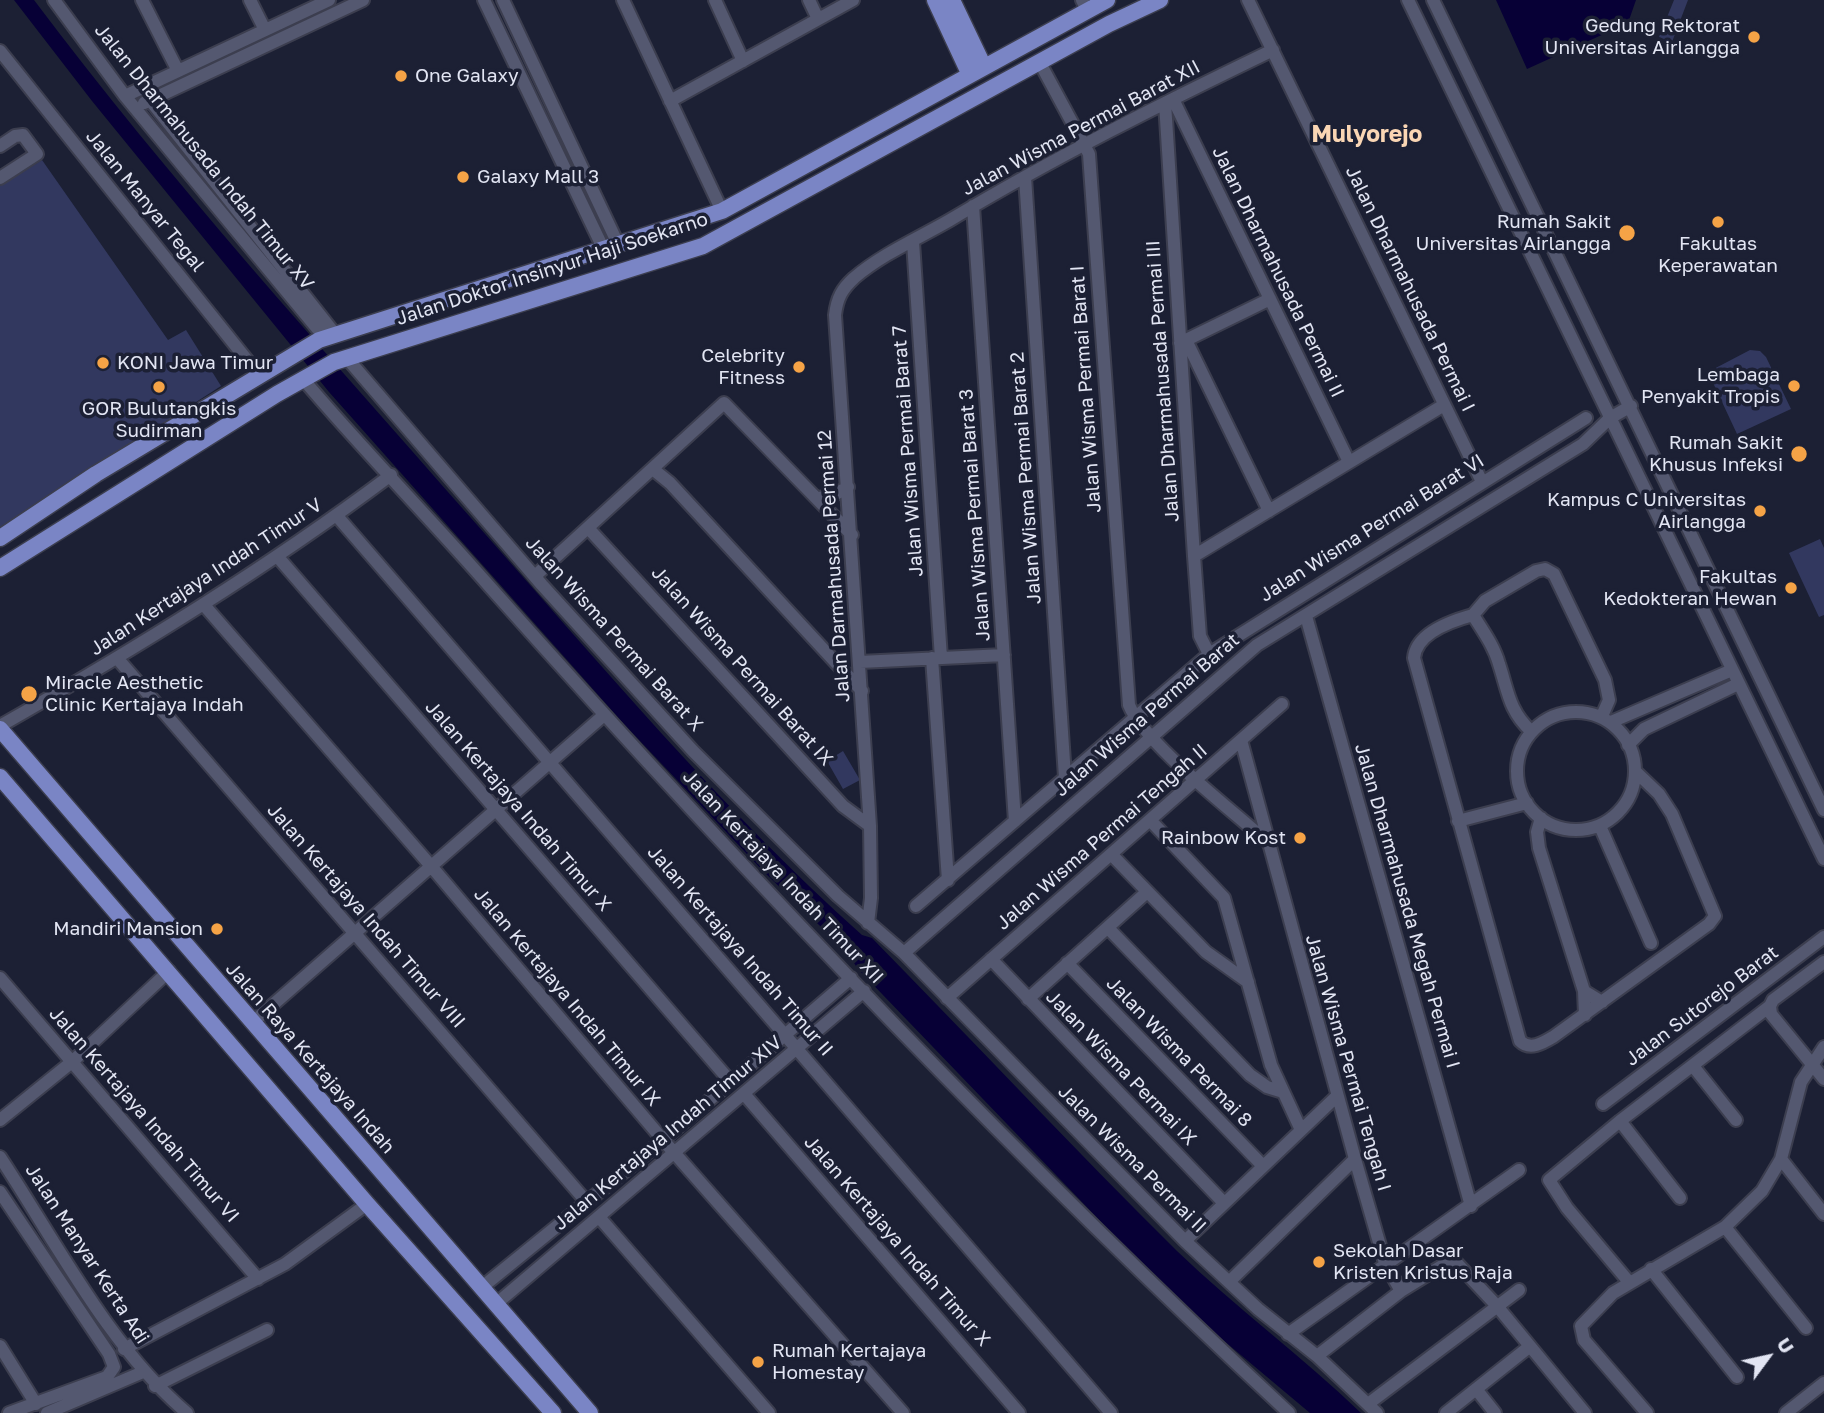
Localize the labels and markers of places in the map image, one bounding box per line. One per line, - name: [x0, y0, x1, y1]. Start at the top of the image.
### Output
- place label: Gedung Rektorat Universitas Airlangga: [1545, 15, 1740, 59]
- marker: Gedung Rektorat Universitas Airlangga: [1746, 29, 1762, 45]
- place label: One Galaxy: [415, 65, 519, 87]
- marker: One Galaxy: [393, 68, 409, 84]
- place label: Galaxy Mall 3: [477, 166, 599, 188]
- marker: Galaxy Mall 3: [455, 169, 471, 185]
- place label: Rumah Sakit Universitas Airlangga: [1416, 211, 1611, 255]
- marker: Fakultas Keperawatan: [1710, 214, 1726, 230]
- marker: Rumah Sakit Universitas Airlangga: [1617, 223, 1637, 243]
- place label: Fakultas Keperawatan: [1658, 233, 1778, 277]
- place label: Celebrity Fitness: [701, 345, 785, 389]
- place label: KONI Jawa Timur: [117, 352, 273, 374]
- marker: KONI Jawa Timur: [95, 355, 111, 371]
- marker: Celebrity Fitness: [791, 359, 807, 375]
- place label: Lembaga Penyakit Tropis: [1641, 364, 1780, 408]
- marker: Lembaga Penyakit Tropis: [1786, 378, 1802, 394]
- marker: GOR Bulutangkis Sudirman: [151, 379, 167, 395]
- place label: GOR Bulutangkis Sudirman: [82, 398, 236, 442]
- place label: Rumah Sakit Khusus Infeksi: [1649, 432, 1783, 476]
- marker: Rumah Sakit Khusus Infeksi: [1789, 444, 1809, 464]
- place label: Kampus C Universitas Airlangga: [1547, 489, 1746, 533]
- marker: Kampus C Universitas Airlangga: [1752, 503, 1768, 519]
- place label: Fakultas Kedokteran Hewan: [1603, 566, 1777, 610]
- marker: Fakultas Kedokteran Hewan: [1783, 580, 1799, 596]
- place label: Miracle Aesthetic Clinic Kertajaya Indah: [45, 672, 244, 716]
- marker: Miracle Aesthetic Clinic Kertajaya Indah: [19, 684, 39, 704]
- place label: Rainbow Kost: [1161, 827, 1286, 849]
- marker: Rainbow Kost: [1292, 830, 1308, 846]
- place label: Mandiri Mansion: [53, 918, 203, 940]
- marker: Mandiri Mansion: [209, 921, 225, 937]
- place label: Sekolah Dasar Kristen Kristus Raja: [1333, 1240, 1513, 1284]
- marker: Sekolah Dasar Kristen Kristus Raja: [1311, 1254, 1327, 1270]
- place label: Rumah Kertajaya Homestay: [772, 1340, 926, 1384]
- marker: Rumah Kertajaya Homestay: [750, 1354, 766, 1370]

